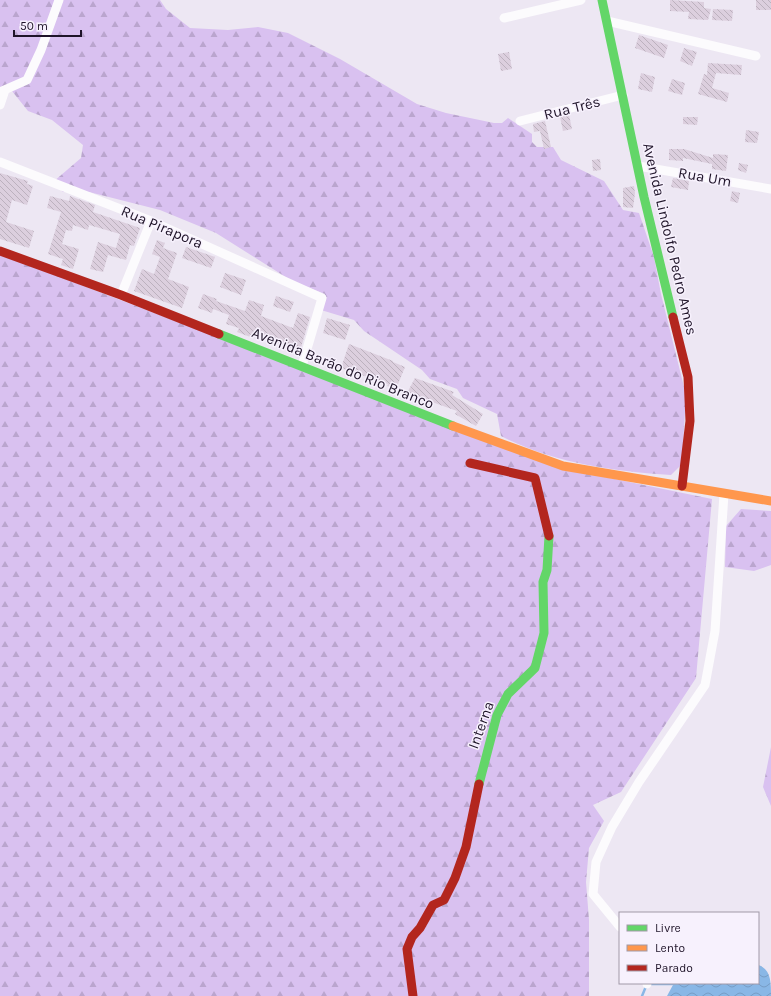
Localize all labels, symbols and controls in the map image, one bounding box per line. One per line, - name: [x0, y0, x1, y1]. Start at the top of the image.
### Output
- scale bar: [14, 12, 81, 38]
- text: 50 m: [20, 19, 48, 33]
- street label: Rua Três: [542, 92, 602, 124]
- street label: Avenida Lindolfo Pedro Ames: [639, 141, 701, 337]
- street label: Rua Um: [677, 163, 733, 191]
- street label: Rua Pirapora: [118, 202, 206, 252]
- street label: Avenida Barão do Rio Branco: [249, 323, 437, 413]
- street label: Interna: [464, 699, 498, 751]
- legend: [619, 912, 759, 984]
- text: Livre: [655, 921, 681, 935]
- text: Lento: [655, 941, 685, 955]
- text: Parado: [655, 961, 693, 975]

